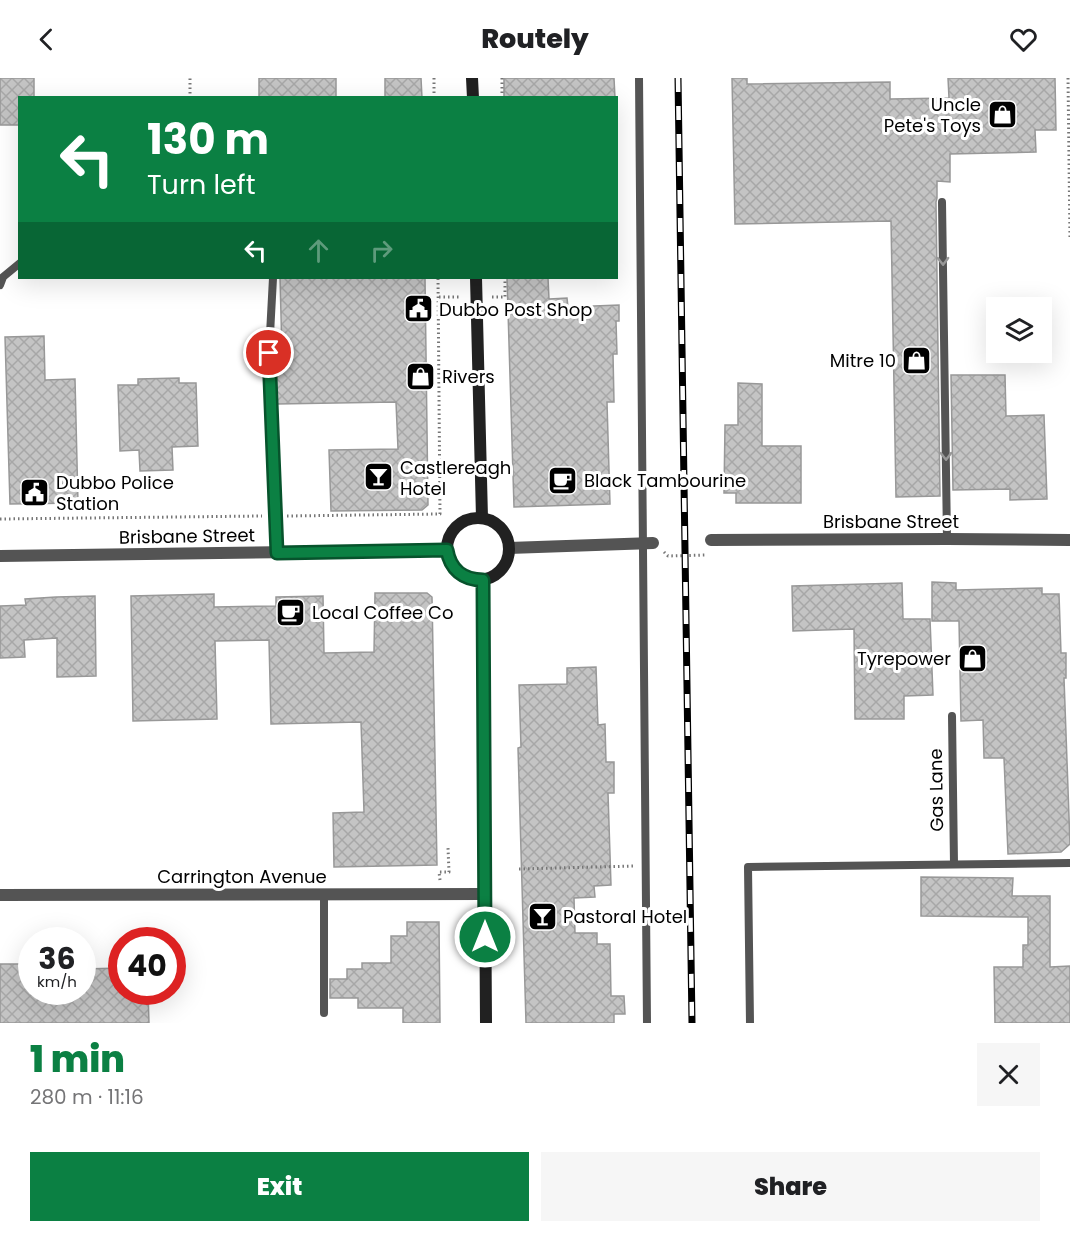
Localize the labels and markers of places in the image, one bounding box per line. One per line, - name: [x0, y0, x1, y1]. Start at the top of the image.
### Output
- place label: Uncle Pete's Toys: [884, 92, 981, 138]
- shop icon: Uncle Pete's Toys: [986, 98, 1018, 130]
- public building icon: Dubbo Post Shop: [402, 293, 434, 325]
- place label: Dubbo Post Shop: [439, 297, 592, 322]
- pin: [243, 327, 294, 378]
- shop icon: Mitre 10: [901, 344, 933, 376]
- place label: Mitre 10: [830, 348, 896, 373]
- shop icon: Rivers: [405, 360, 437, 392]
- place label: Rivers: [442, 364, 495, 389]
- place label: Castlereagh Hotel: [400, 455, 511, 501]
- bar icon: Castlereagh Hotel: [363, 461, 395, 493]
- cafe icon: Black Tambourine: [547, 464, 579, 496]
- place label: Black Tambourine: [584, 468, 746, 493]
- place label: Dubbo Police Station: [56, 470, 174, 516]
- public building icon: Dubbo Police Station: [19, 476, 51, 508]
- cafe icon: Local Coffee Co: [275, 596, 307, 628]
- place label: Local Coffee Co: [312, 600, 453, 625]
- shop icon: Tyrepower: [956, 642, 988, 674]
- place label: Tyrepower: [857, 646, 951, 671]
- bar icon: Pastoral Hotel: [526, 900, 558, 932]
- place label: Pastoral Hotel: [563, 904, 687, 929]

